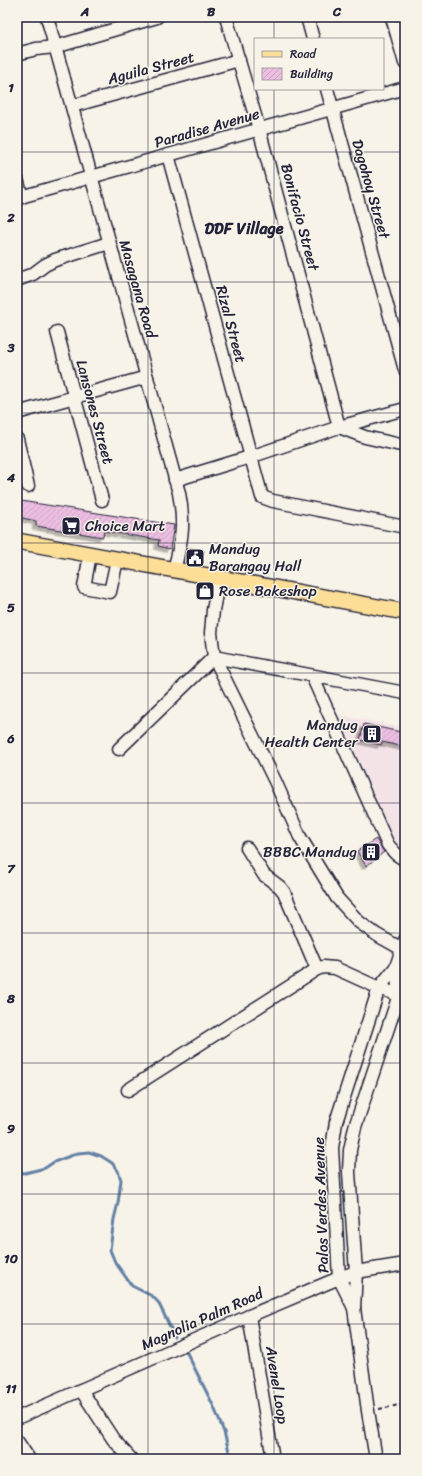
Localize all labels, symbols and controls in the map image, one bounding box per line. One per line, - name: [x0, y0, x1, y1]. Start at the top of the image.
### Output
- text: A: [80, 0, 89, 23]
- text: B: [207, 0, 216, 23]
- text: C: [332, 0, 342, 23]
- legend: [254, 38, 384, 90]
- text: Road: [290, 43, 317, 65]
- street label: Aguila Street: [104, 44, 198, 92]
- text: Building: [290, 63, 333, 85]
- text: 1: [8, 76, 14, 99]
- street label: Paradise Avenue: [151, 100, 263, 155]
- street label: Dagohoy Street: [344, 136, 398, 243]
- street label: Bonifacio Street: [273, 161, 327, 274]
- text: 2: [6, 206, 15, 229]
- district label: DDF Village: [205, 214, 284, 243]
- street label: Masagana Road: [112, 237, 165, 342]
- street label: Rizal Street: [208, 282, 254, 366]
- text: 3: [6, 336, 15, 359]
- street label: Lansones Street: [69, 357, 122, 468]
- text: 4: [6, 466, 16, 489]
- place label: Choice Mart: [85, 513, 166, 539]
- supermarket icon: Choice Mart: [60, 515, 82, 537]
- place label: Mandug Barangay Hall: [209, 536, 302, 579]
- public building icon: Mandug Barangay Hall: [184, 547, 206, 569]
- place label: Rose Bakeshop: [219, 578, 317, 604]
- shop icon: Rose Bakeshop: [194, 580, 216, 602]
- text: 5: [7, 596, 15, 619]
- place label: Mandug Health Center: [264, 712, 359, 755]
- building icon: Mandug Health Center: [361, 723, 383, 745]
- text: 6: [6, 727, 15, 750]
- place label: BBBC Mandug: [263, 839, 357, 865]
- building icon: BBBC Mandug: [360, 841, 382, 863]
- text: 7: [7, 857, 16, 880]
- text: 8: [6, 987, 15, 1010]
- text: 9: [7, 1117, 15, 1140]
- street label: Palos Verdes Avenue: [306, 1136, 336, 1274]
- text: 10: [4, 1247, 18, 1270]
- street label: Magnolia Palm Road: [137, 1280, 268, 1358]
- street label: Avenel Loop: [258, 1343, 296, 1426]
- text: 11: [5, 1377, 17, 1400]

